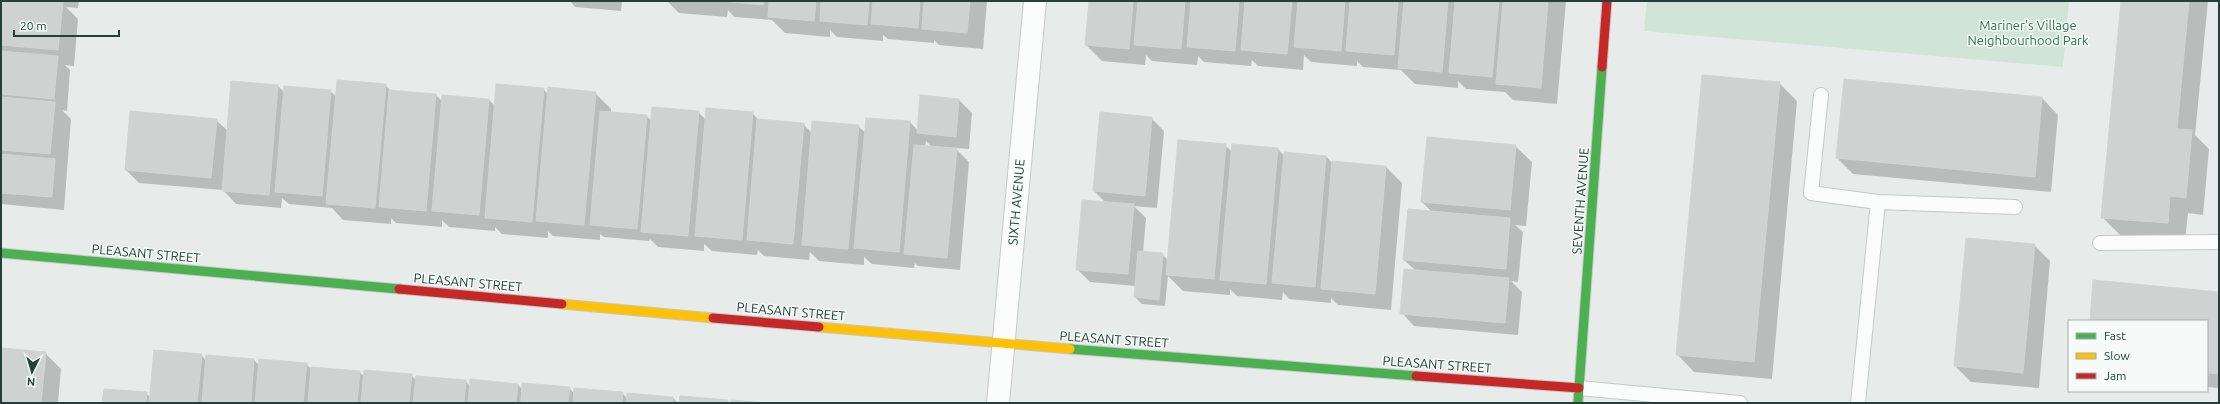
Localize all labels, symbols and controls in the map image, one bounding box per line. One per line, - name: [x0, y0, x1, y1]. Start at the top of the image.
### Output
- scale bar: [14, 12, 119, 38]
- park label: Mariner's Village Neighbourhood Park: [1967, 18, 2089, 47]
- text: 20 m: [20, 19, 47, 32]
- street label: SEVENTH AVENUE: [1569, 147, 1591, 255]
- street label: SIXTH AVENUE: [1005, 158, 1027, 246]
- street label: PLEASANT STREET: [91, 241, 201, 265]
- street label: PLEASANT STREET: [413, 270, 523, 294]
- street label: PLEASANT STREET: [736, 299, 846, 323]
- legend: [2068, 320, 2208, 392]
- street label: PLEASANT STREET: [1059, 328, 1169, 350]
- text: Fast: [2104, 329, 2126, 342]
- text: Slow: [2104, 349, 2130, 362]
- north arrow: [12, 352, 52, 392]
- street label: PLEASANT STREET: [1382, 353, 1492, 375]
- text: Jam: [2104, 369, 2126, 382]
- text: N: [27, 376, 36, 388]

